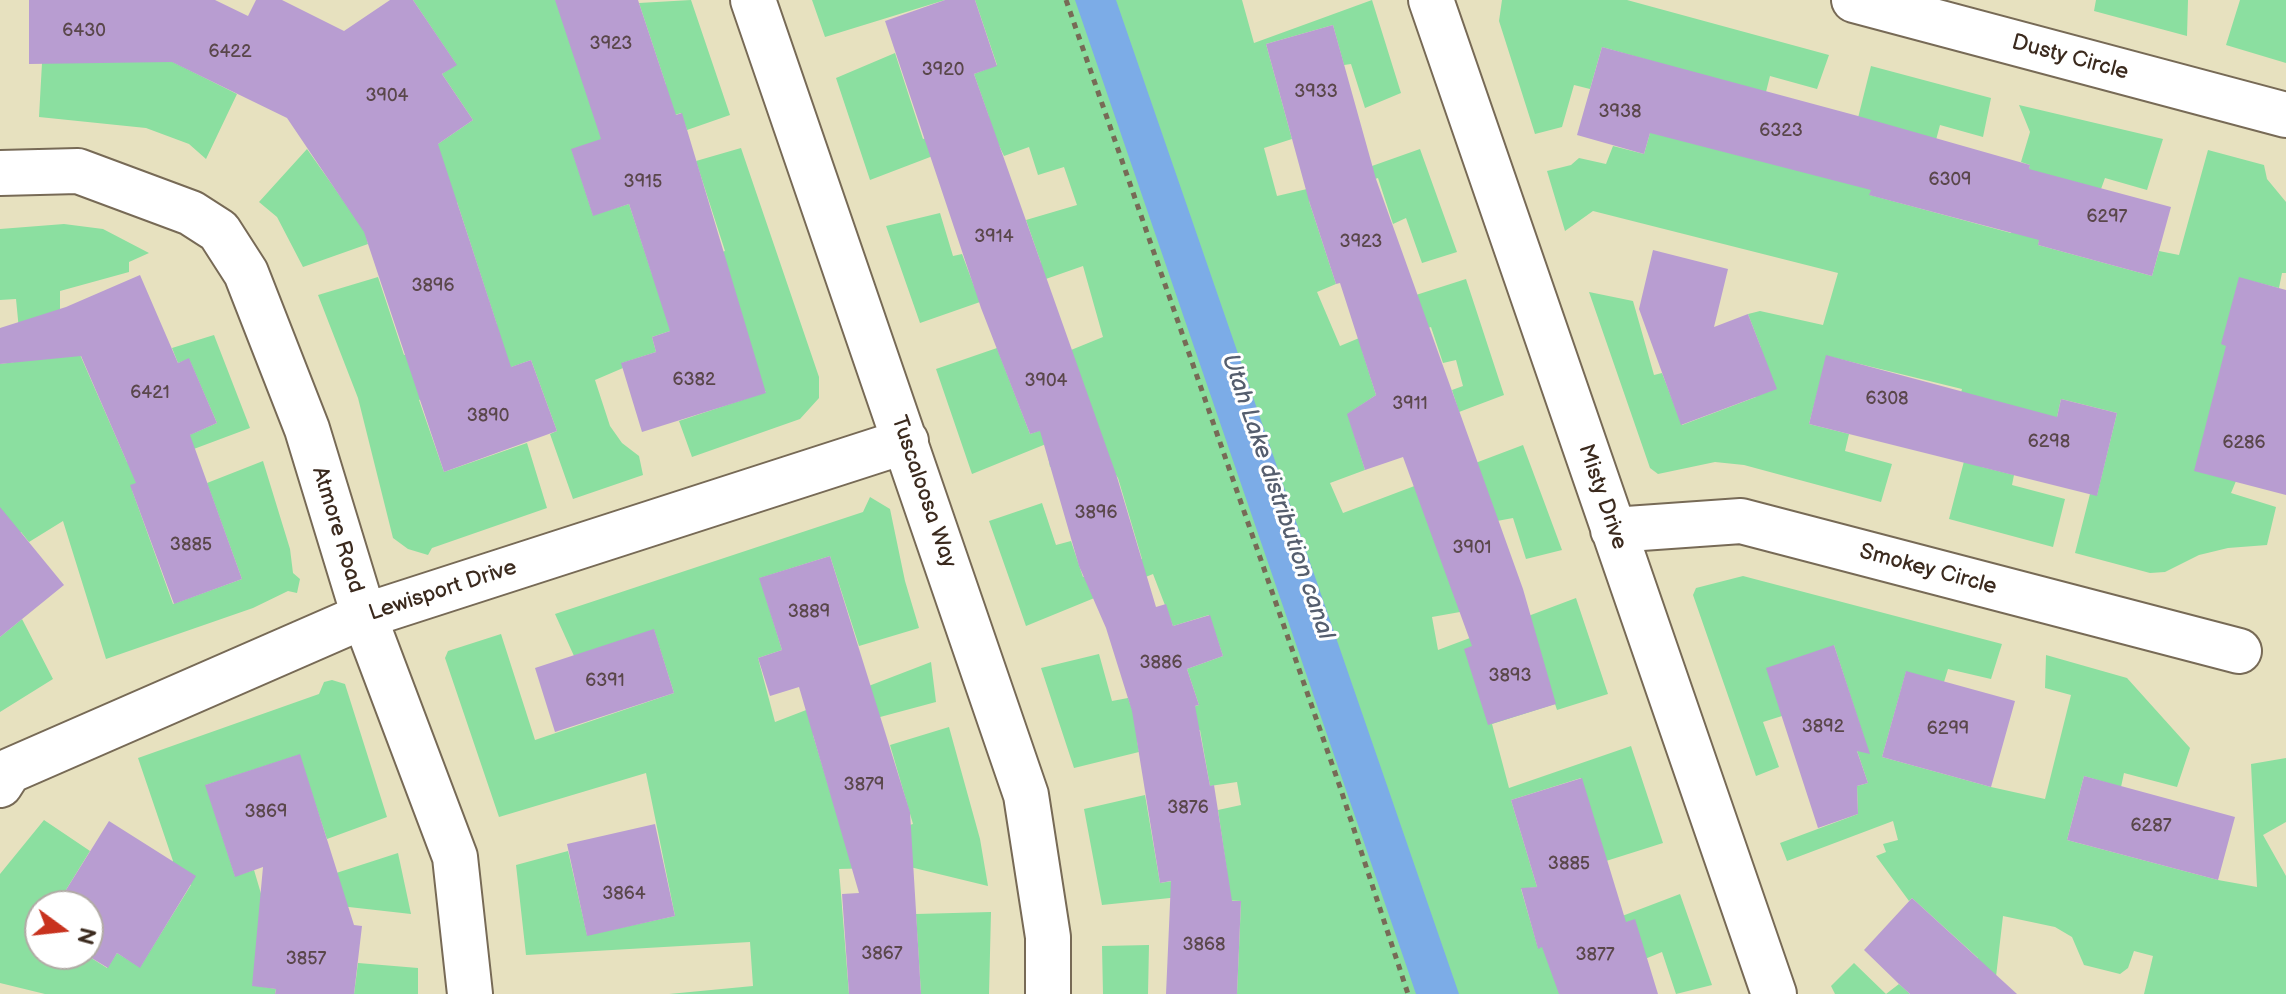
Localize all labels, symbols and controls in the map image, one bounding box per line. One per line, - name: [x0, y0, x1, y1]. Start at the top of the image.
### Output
- house number: 6430: [62, 20, 106, 42]
- street label: Dusty Circle: [2009, 30, 2131, 86]
- house number: 3923: [590, 33, 632, 55]
- house number: 6422: [208, 41, 252, 63]
- house number: 3920: [922, 59, 964, 81]
- house number: 3933: [1294, 81, 1338, 103]
- house number: 3904: [365, 85, 409, 107]
- house number: 3938: [1598, 101, 1642, 123]
- house number: 6323: [1759, 120, 1803, 142]
- house number: 6309: [1928, 169, 1972, 191]
- house number: 3915: [624, 171, 662, 193]
- house number: 6297: [2087, 206, 2127, 228]
- house number: 3914: [974, 226, 1014, 248]
- house number: 3923: [1340, 231, 1382, 253]
- house number: 3896: [412, 275, 454, 297]
- water label: Utah Lake distribution canal: [1215, 350, 1339, 644]
- house number: 6382: [672, 369, 716, 391]
- house number: 3904: [1024, 370, 1068, 392]
- house number: 6421: [130, 382, 170, 404]
- house number: 6308: [1865, 388, 1909, 410]
- house number: 3911: [1392, 393, 1428, 415]
- house number: 3890: [467, 405, 509, 427]
- street label: Tuscaloosa Way: [885, 412, 961, 572]
- house number: 6298: [2028, 431, 2070, 453]
- house number: 6286: [2222, 432, 2266, 454]
- street label: Misty Drive: [1572, 441, 1632, 553]
- street label: Atmore Road: [305, 464, 369, 596]
- house number: 3896: [1075, 502, 1117, 524]
- house number: 3885: [170, 534, 212, 556]
- house number: 3901: [1452, 537, 1492, 559]
- street label: Smokey Circle: [1857, 539, 1999, 601]
- street label: Lewisport Drive: [366, 555, 520, 627]
- house number: 3889: [788, 601, 830, 623]
- house number: 3886: [1139, 652, 1183, 674]
- house number: 3893: [1488, 665, 1532, 687]
- house number: 6391: [585, 670, 625, 692]
- house number: 3892: [1802, 716, 1844, 738]
- house number: 6299: [1927, 718, 1969, 740]
- house number: 3879: [844, 774, 884, 796]
- house number: 3876: [1167, 797, 1209, 819]
- house number: 3869: [245, 801, 287, 823]
- house number: 6287: [2131, 815, 2171, 837]
- house number: 3885: [1548, 853, 1590, 875]
- house number: 3864: [602, 883, 646, 905]
- north arrow: [24, 890, 104, 970]
- text: N: [71, 924, 101, 947]
- house number: 3868: [1182, 934, 1226, 956]
- house number: 3867: [861, 943, 903, 965]
- house number: 3877: [1575, 944, 1615, 966]
- house number: 3857: [286, 948, 326, 970]

